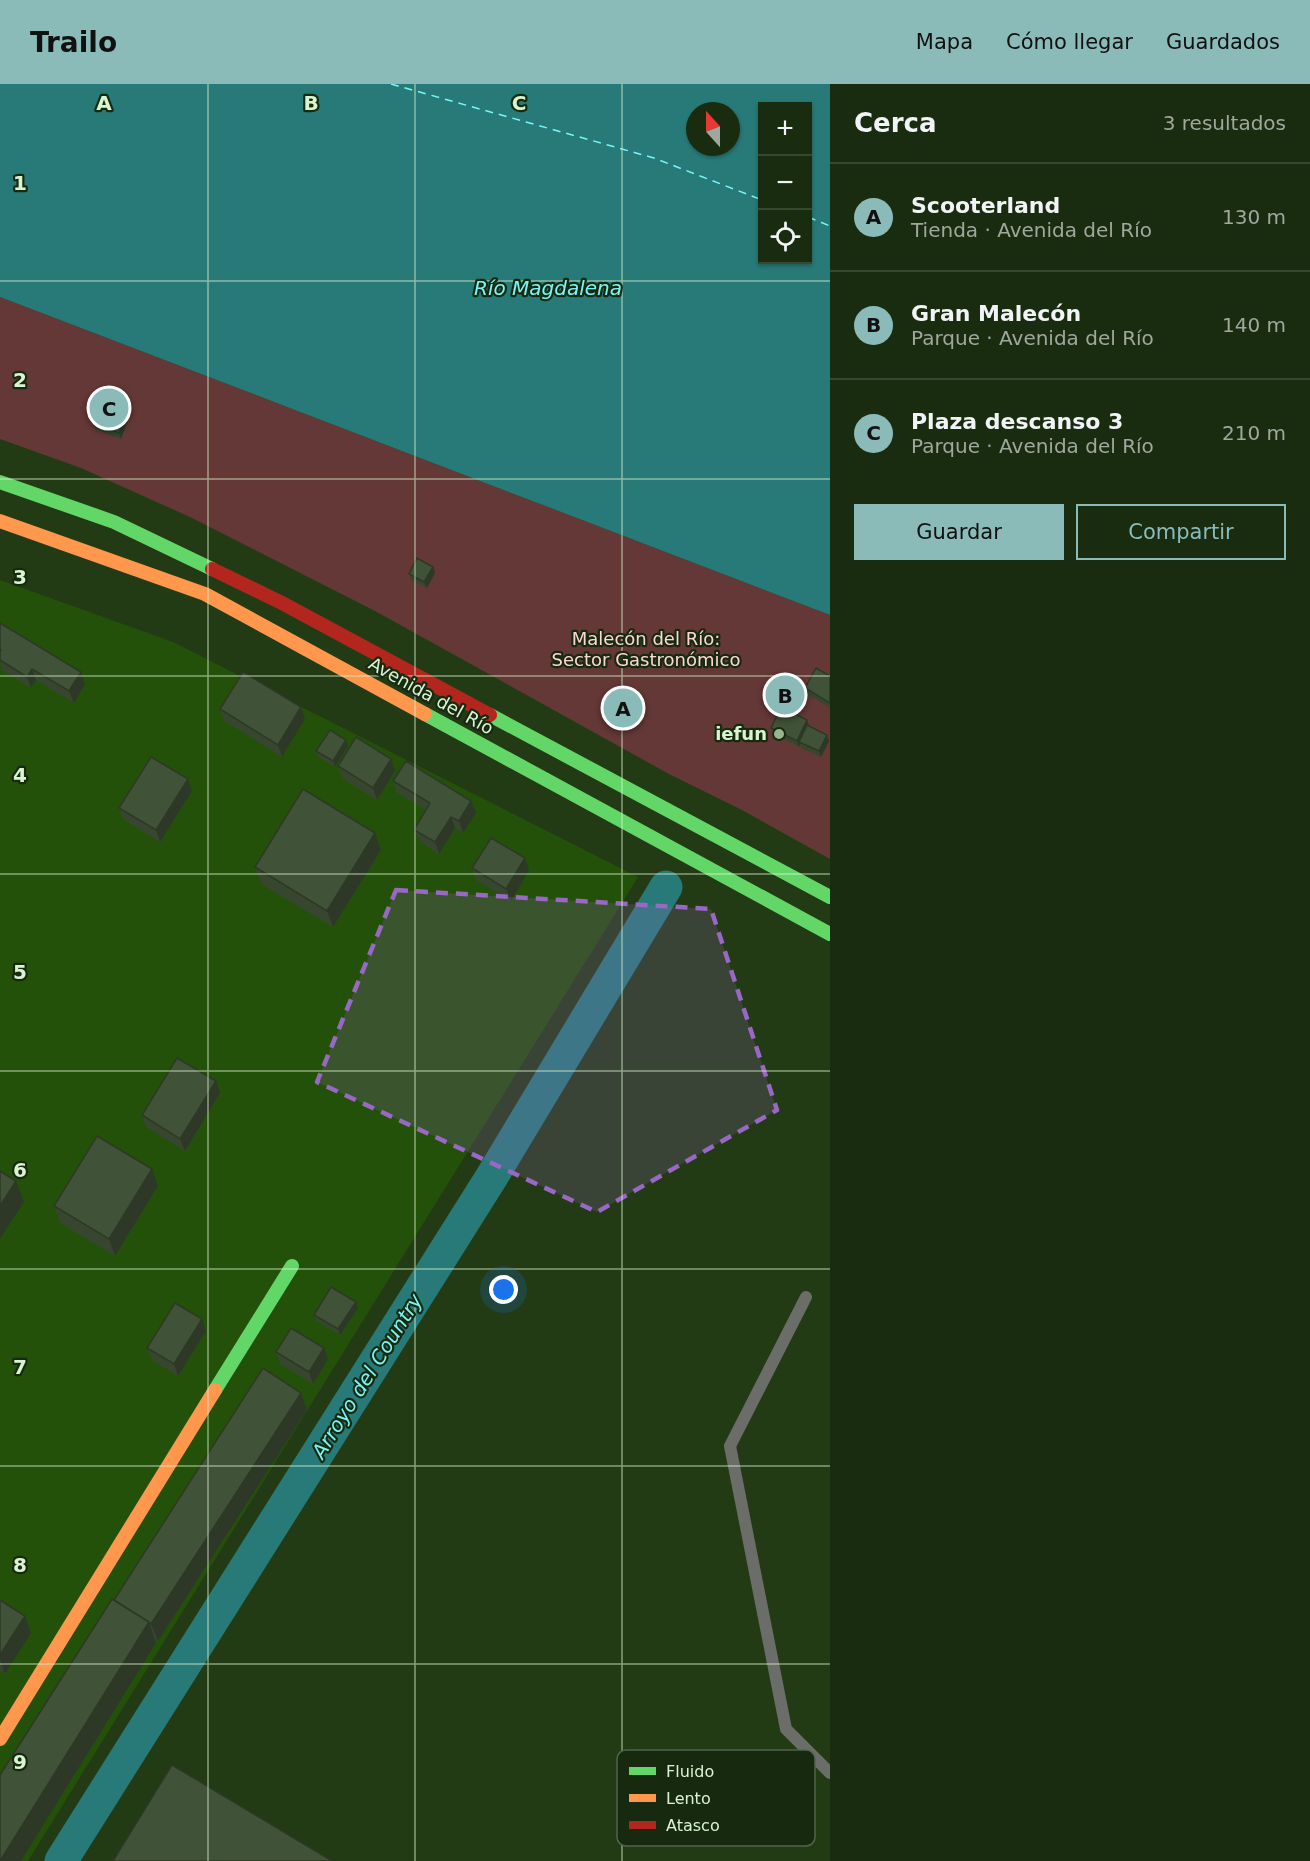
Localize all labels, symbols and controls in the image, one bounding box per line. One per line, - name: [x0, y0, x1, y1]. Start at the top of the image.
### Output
- text: Trailo: [30, 26, 117, 59]
- text: Mapa: [916, 30, 973, 54]
- text: Cómo llegar: [1006, 30, 1133, 54]
- text: Guardados: [1166, 30, 1280, 54]
- text: A: [96, 91, 112, 115]
- text: B: [303, 91, 319, 115]
- text: C: [512, 91, 526, 115]
- north arrow: [686, 102, 740, 156]
- map controls: [758, 102, 812, 264]
- button: +: [758, 102, 812, 156]
- text: Cerca: [854, 108, 937, 138]
- text: 3 resultados: [1163, 111, 1286, 135]
- button: −: [758, 156, 812, 210]
- text: 1: [13, 171, 27, 195]
- text: Scooterland: [911, 193, 1060, 218]
- text: A: [866, 205, 881, 229]
- text: 130 m: [1222, 205, 1286, 229]
- button: locate: [758, 210, 812, 264]
- text: Tienda · Avenida del Río: [911, 218, 1152, 242]
- water label: Río Magdalena: [474, 276, 622, 300]
- text: Gran Malecón: [911, 301, 1081, 326]
- text: B: [866, 313, 881, 337]
- text: 140 m: [1222, 313, 1286, 337]
- text: Parque · Avenida del Río: [911, 326, 1154, 350]
- text: 2: [13, 368, 27, 392]
- pin: C: [90, 386, 128, 430]
- text: Plaza descanso 3: [911, 409, 1123, 434]
- text: C: [866, 421, 881, 445]
- text: 210 m: [1222, 421, 1286, 445]
- text: Parque · Avenida del Río: [911, 434, 1154, 458]
- button: Guardar: [854, 504, 1064, 560]
- button: Compartir: [1076, 504, 1286, 560]
- text: 3: [13, 565, 27, 589]
- park label: Malecón del Río: Sector Gastronómico: [552, 628, 740, 670]
- street label: Avenida del Río: [365, 653, 497, 739]
- pin: B: [766, 672, 804, 718]
- pin: A: [604, 686, 642, 730]
- place label: iefun: [715, 723, 767, 744]
- marker: iefun: [772, 727, 786, 741]
- text: 4: [13, 763, 27, 787]
- text: 5: [13, 960, 27, 984]
- text: 6: [13, 1158, 27, 1182]
- your location: [489, 1275, 518, 1304]
- water label: Arroyo del Country: [306, 1288, 428, 1464]
- text: 7: [13, 1355, 27, 1379]
- text: 8: [13, 1553, 27, 1577]
- text: 9: [13, 1750, 27, 1774]
- legend: [617, 1750, 815, 1846]
- text: Fluido: [666, 1762, 714, 1781]
- text: Lento: [666, 1789, 711, 1808]
- text: Atasco: [666, 1816, 720, 1835]

